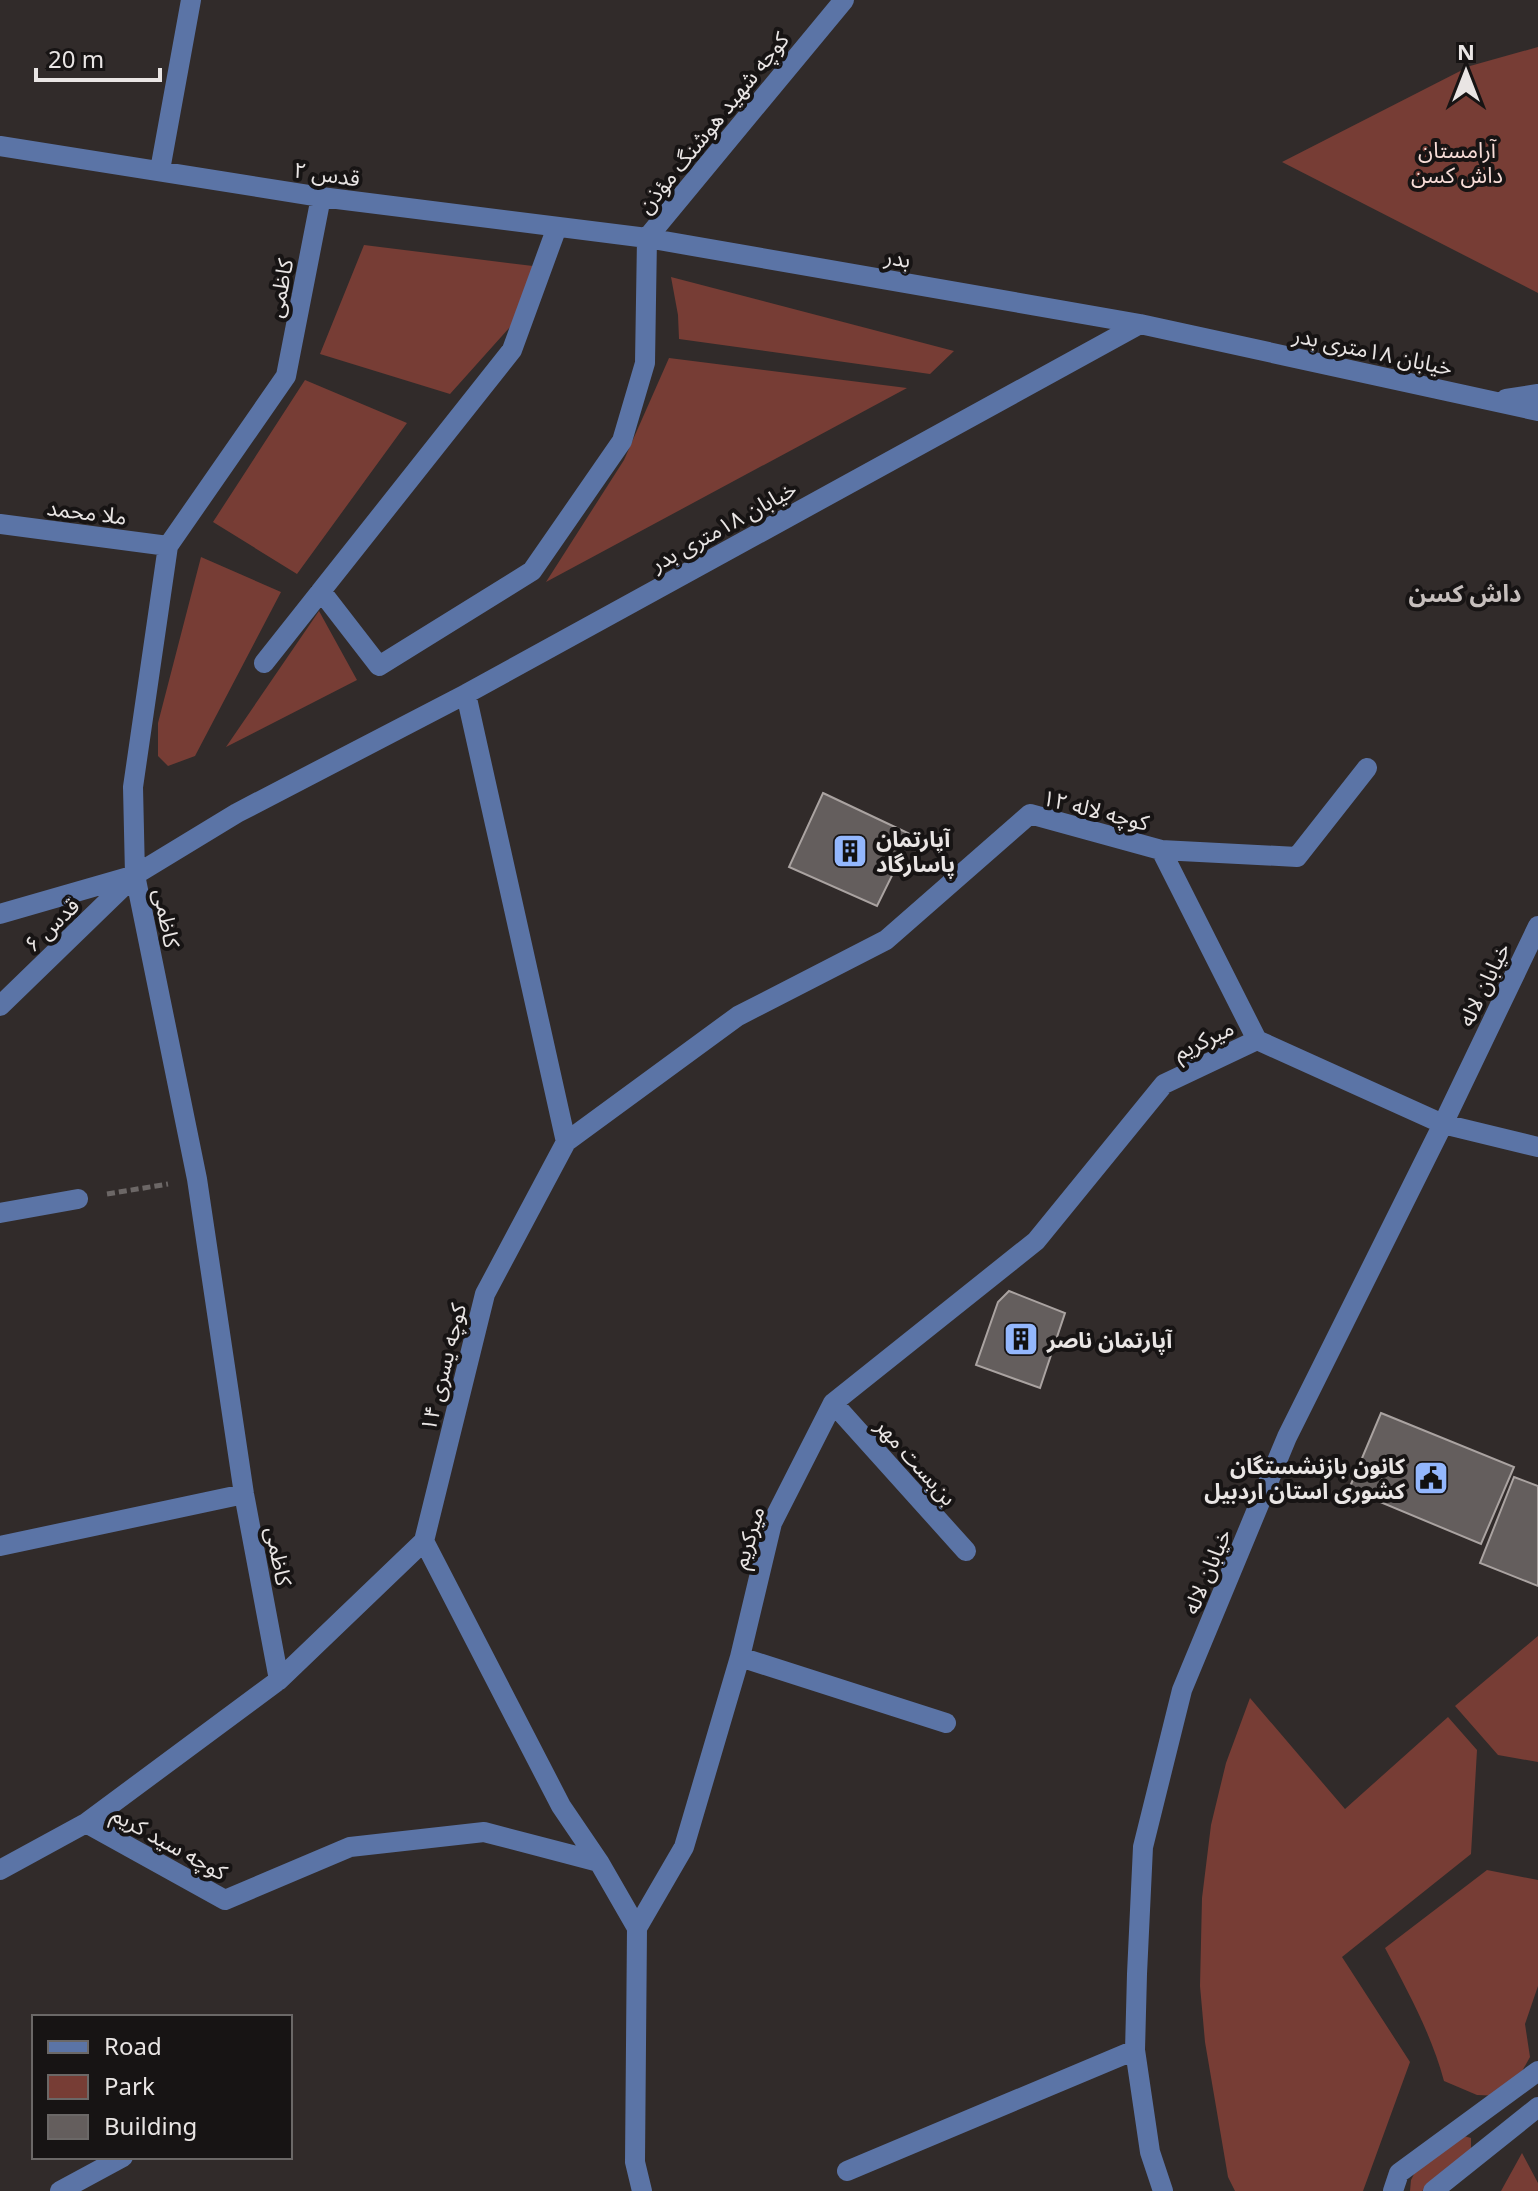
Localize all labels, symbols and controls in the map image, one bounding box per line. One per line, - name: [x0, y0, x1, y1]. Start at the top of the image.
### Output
- street label: کوچه شهید هوشنگ مؤذن: [629, 24, 796, 220]
- scale bar: [36, 32, 160, 82]
- north arrow: [1426, 32, 1506, 112]
- text: N: [1457, 36, 1475, 66]
- text: 20 m: [48, 42, 104, 75]
- park label: آرامستان داش کسن: [1411, 134, 1503, 189]
- street label: قدس ۲: [292, 154, 362, 192]
- street label: بدر: [882, 240, 913, 274]
- street label: کاظمی: [259, 255, 300, 320]
- street label: خیابان ۱۸متری بدر: [1289, 318, 1456, 382]
- street label: خیابان ۱۸متری بدر: [644, 472, 801, 578]
- street label: ملا محمد: [45, 491, 129, 531]
- district label: داش کسن: [1409, 576, 1521, 609]
- street label: کوچه لاله ۱۲: [1039, 781, 1153, 838]
- place label: آپارتمان پاسارگاد: [876, 823, 955, 879]
- building icon: آپارتمان پاسارگاد: [831, 832, 869, 870]
- street label: کاظمی: [148, 886, 189, 951]
- street label: قدس ۶: [17, 890, 85, 958]
- street label: خیابان لاله: [1450, 937, 1516, 1031]
- street label: میرکریم: [1168, 1012, 1239, 1069]
- street label: کوچه یسری ۱۴: [412, 1299, 474, 1434]
- building icon: آپارتمان ناصر: [1002, 1320, 1040, 1358]
- place label: آپارتمان ناصر: [1046, 1324, 1173, 1355]
- street label: بن‌بست مهر: [869, 1410, 964, 1511]
- place label: کانون بازنشستگان کشوری استان اردبیل: [1204, 1450, 1406, 1505]
- public building icon: کانون بازنشستگان کشوری استان اردبیل: [1412, 1459, 1450, 1497]
- street label: میرکریم: [723, 1502, 774, 1573]
- street label: کاظمی: [260, 1524, 301, 1589]
- street label: خیابان لاله: [1175, 1524, 1237, 1618]
- street label: کوچه سید کریم: [105, 1798, 234, 1889]
- legend: [32, 2015, 292, 2159]
- text: Road: [104, 2029, 162, 2062]
- text: Park: [104, 2069, 155, 2102]
- text: Building: [104, 2109, 197, 2142]

